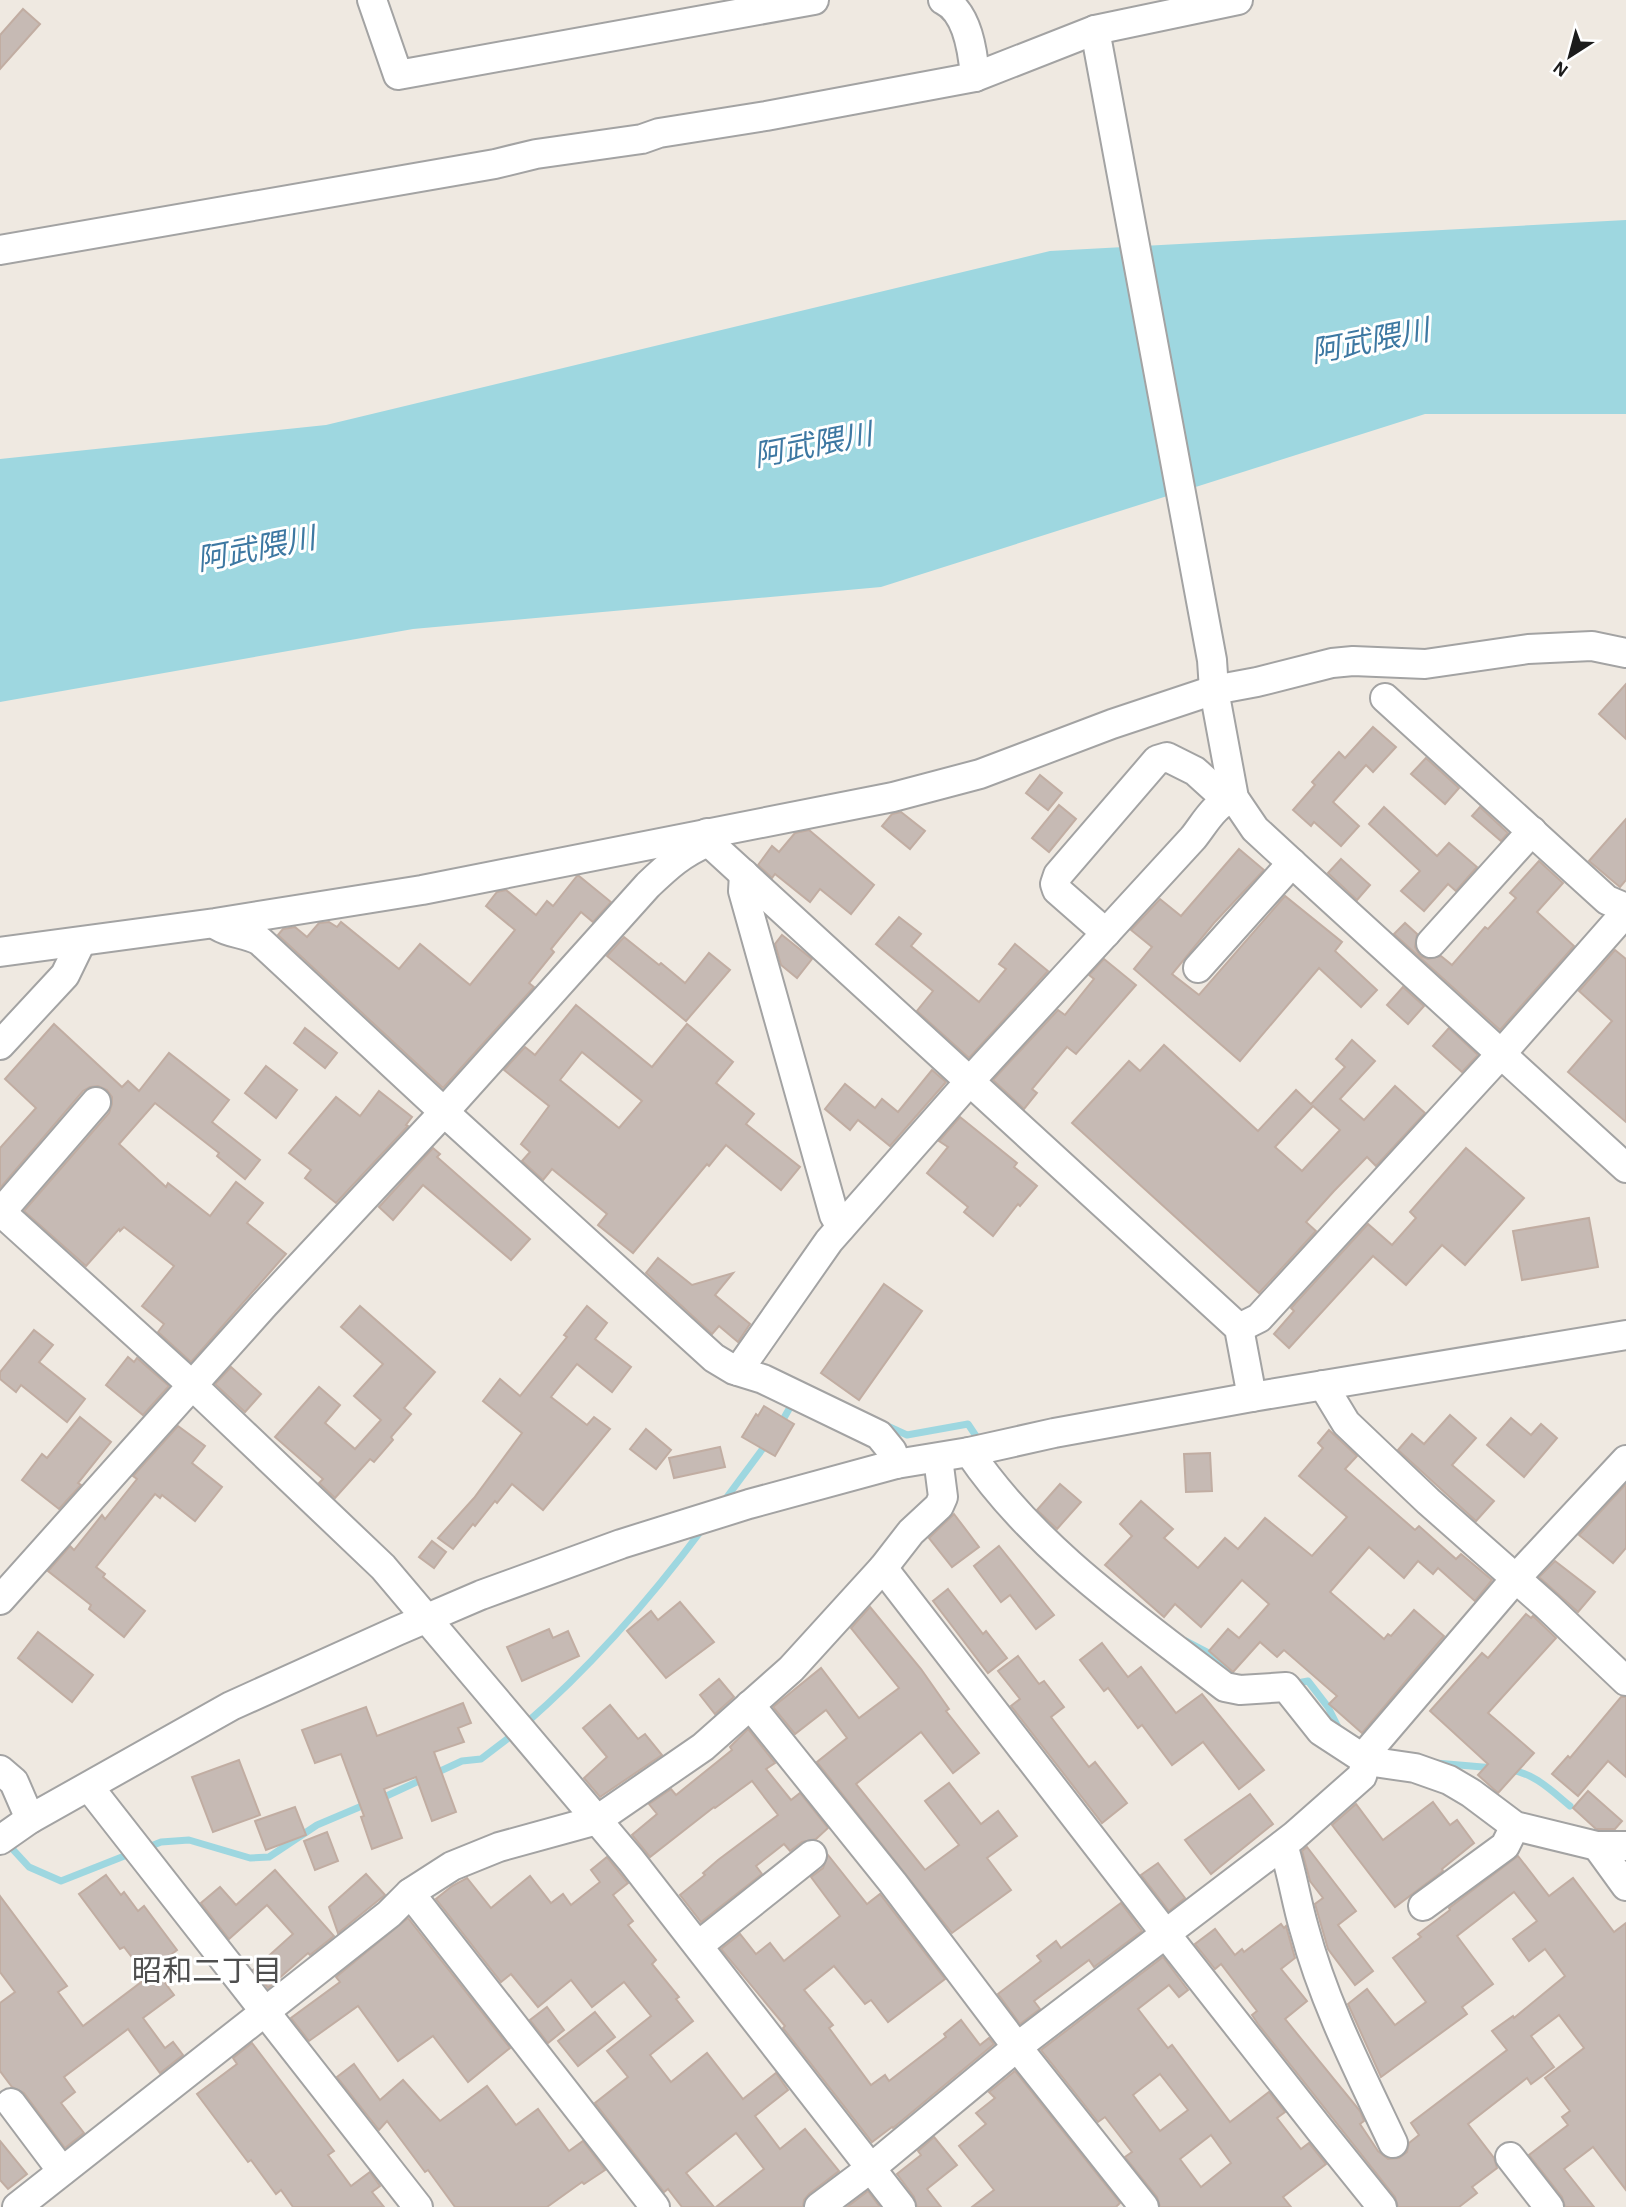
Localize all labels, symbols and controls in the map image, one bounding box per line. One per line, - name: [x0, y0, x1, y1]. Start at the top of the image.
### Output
- north arrow: [1535, 21, 1605, 91]
- text: N: [1550, 57, 1572, 80]
- water label: 阿武隈川: [1308, 313, 1435, 368]
- water label: 阿武隈川: [751, 417, 878, 472]
- water label: 阿武隈川: [194, 521, 321, 576]
- district label: 昭和二丁目: [132, 1956, 282, 1987]

